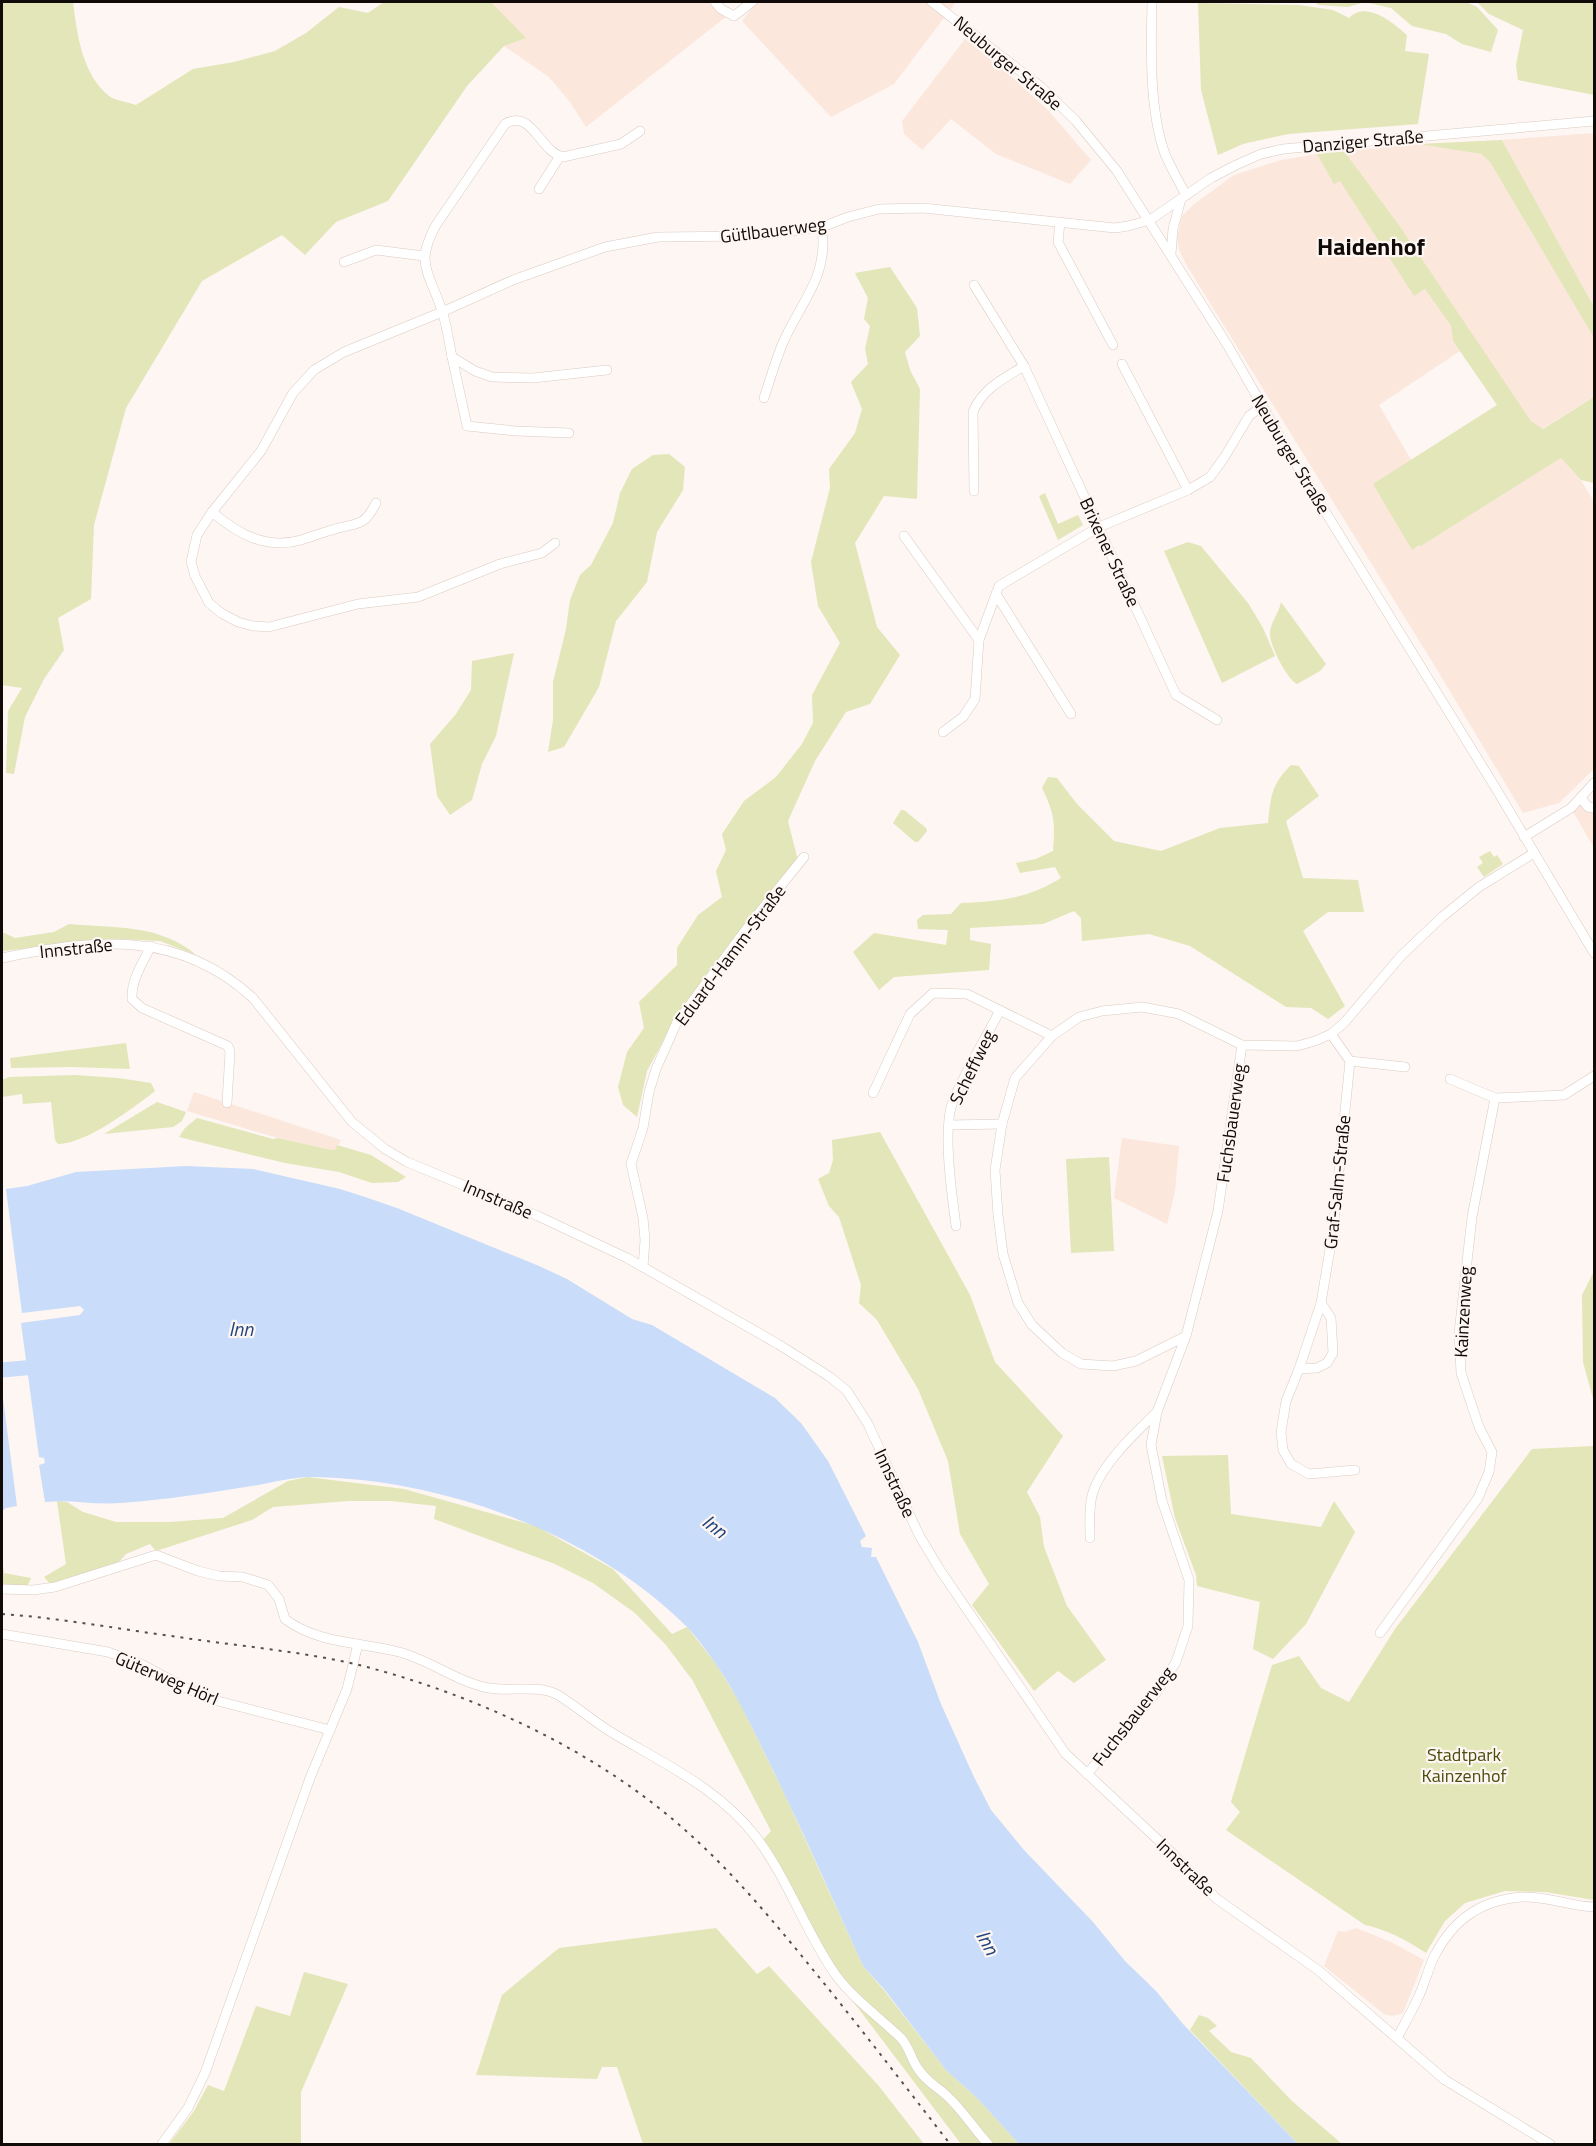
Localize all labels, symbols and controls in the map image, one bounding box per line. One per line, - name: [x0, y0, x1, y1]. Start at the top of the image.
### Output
- street label: Neuburger Straße: [948, 9, 1068, 117]
- street label: Danziger Straße: [1301, 122, 1425, 160]
- street label: Gütlbauerweg: [719, 210, 827, 250]
- district label: Haidenhof: [1317, 228, 1425, 264]
- street label: Neuburger Straße: [1245, 389, 1337, 519]
- street label: Brixener Straße: [1073, 493, 1147, 611]
- street label: Eduard-Hamm-Straße: [668, 879, 792, 1031]
- street label: Innstraße: [38, 931, 114, 965]
- street label: Scheffweg: [942, 1025, 1002, 1109]
- street label: Fuchsbauerweg: [1209, 1062, 1253, 1184]
- street label: Graf-Salm-Straße: [1317, 1114, 1357, 1250]
- street label: Innstraße: [459, 1172, 537, 1226]
- street label: Kainzenweg: [1447, 1266, 1479, 1358]
- water label: Inn: [229, 1313, 254, 1344]
- street label: Innstraße: [867, 1444, 923, 1522]
- water label: Inn: [696, 1506, 735, 1546]
- street label: Güterweg Hörl: [111, 1644, 223, 1712]
- street label: Fuchsbauerweg: [1085, 1660, 1181, 1772]
- park label: Stadtpark Kainzenhof: [1422, 1741, 1506, 1789]
- street label: Innstraße: [1150, 1832, 1222, 1902]
- water label: Inn: [968, 1924, 1008, 1961]

